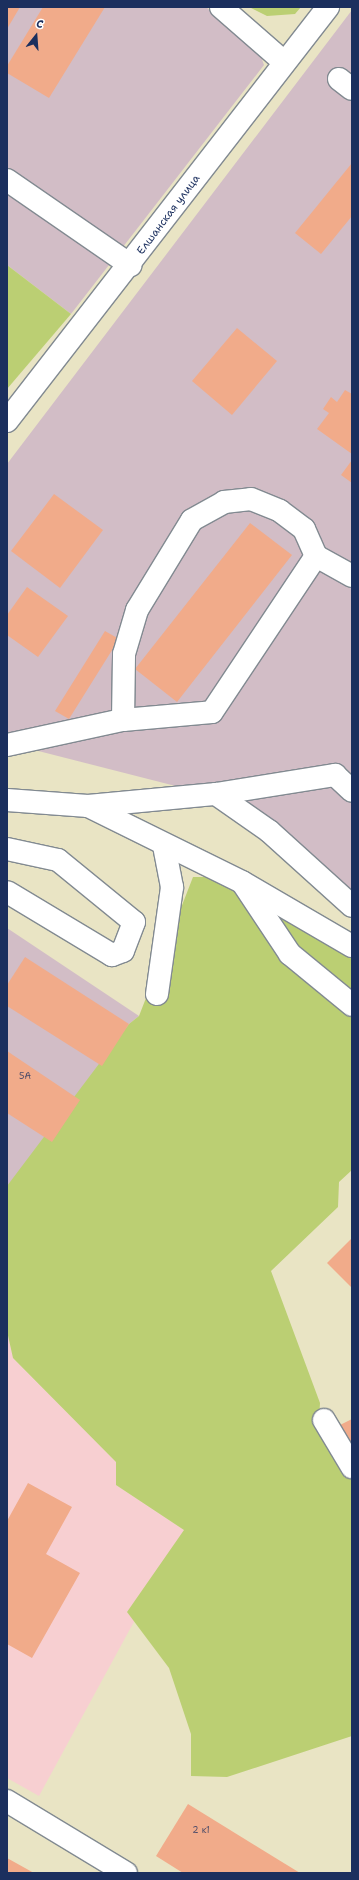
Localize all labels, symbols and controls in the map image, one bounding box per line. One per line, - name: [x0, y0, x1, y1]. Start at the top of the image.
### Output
- north arrow: [16, 16, 56, 56]
- text: С: [34, 16, 45, 32]
- street label: Елшанская улица: [135, 172, 203, 258]
- house number: 5А: [19, 1071, 31, 1081]
- house number: 2 к1: [192, 1825, 210, 1835]

